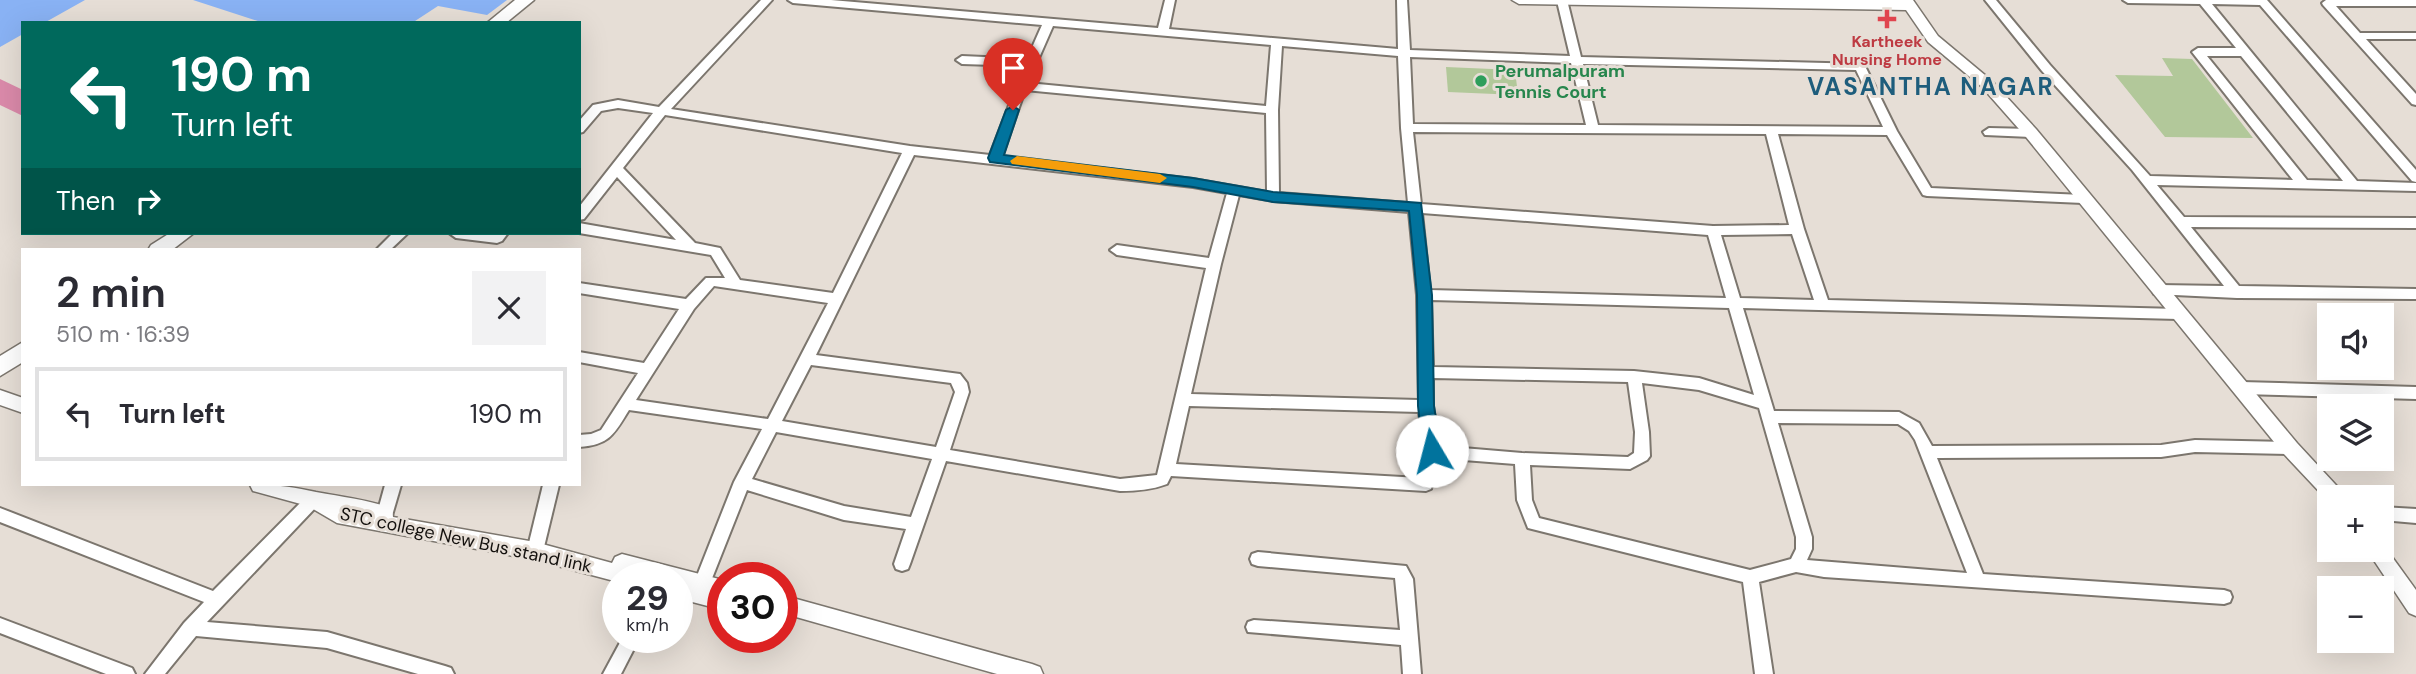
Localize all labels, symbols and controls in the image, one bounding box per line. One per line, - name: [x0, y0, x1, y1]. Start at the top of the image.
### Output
- marker: Kartheek Nursing Home: [1877, 9, 1897, 29]
- place label: Kartheek Nursing Home: [1832, 31, 1942, 70]
- pin: [983, 38, 1043, 110]
- text: 190 m: [171, 42, 312, 106]
- icon: left: [56, 49, 147, 140]
- icon: arrive: [994, 49, 1032, 87]
- place label: Perumalpuram Tennis Court: [1495, 59, 1625, 104]
- district label: VASANTHA NAGAR: [1807, 71, 2055, 102]
- marker: Perumalpuram Tennis Court: [1473, 73, 1489, 89]
- text: Turn left: [171, 104, 293, 146]
- icon: right: [129, 182, 167, 220]
- text: Then: [56, 184, 115, 218]
- text: 2 min: [56, 265, 166, 320]
- button: close: [472, 271, 546, 345]
- map controls: [2317, 303, 2394, 653]
- button: sound: [2317, 303, 2394, 380]
- text: 510 m · 16:39: [56, 319, 190, 349]
- button: layers: [2317, 394, 2394, 471]
- icon: left: [60, 395, 98, 433]
- text: Turn left: [119, 397, 226, 431]
- text: 190 m: [470, 397, 542, 431]
- position arrow: [1395, 414, 1469, 488]
- button: +: [2317, 485, 2394, 562]
- street label: STC college New Bus stand link: [338, 502, 594, 578]
- speed limit sign: 30: [707, 562, 798, 653]
- text: 29: [626, 575, 669, 621]
- button: −: [2317, 576, 2394, 653]
- text: km/h: [626, 613, 669, 637]

